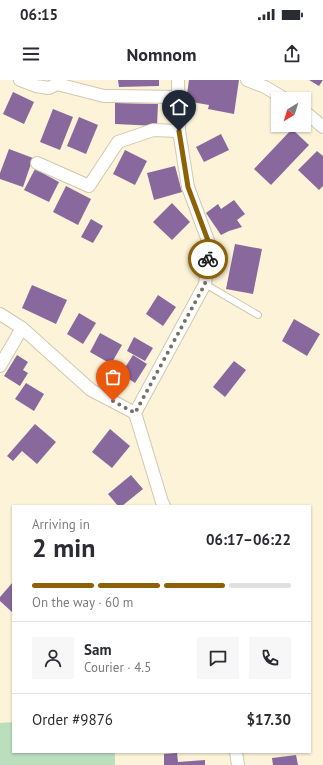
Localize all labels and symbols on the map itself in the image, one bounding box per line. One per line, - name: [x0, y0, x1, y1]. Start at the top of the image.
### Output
- pin: [162, 90, 196, 131]
- north arrow: [271, 92, 311, 132]
- courier: [188, 239, 228, 279]
- pin: [96, 360, 130, 401]

